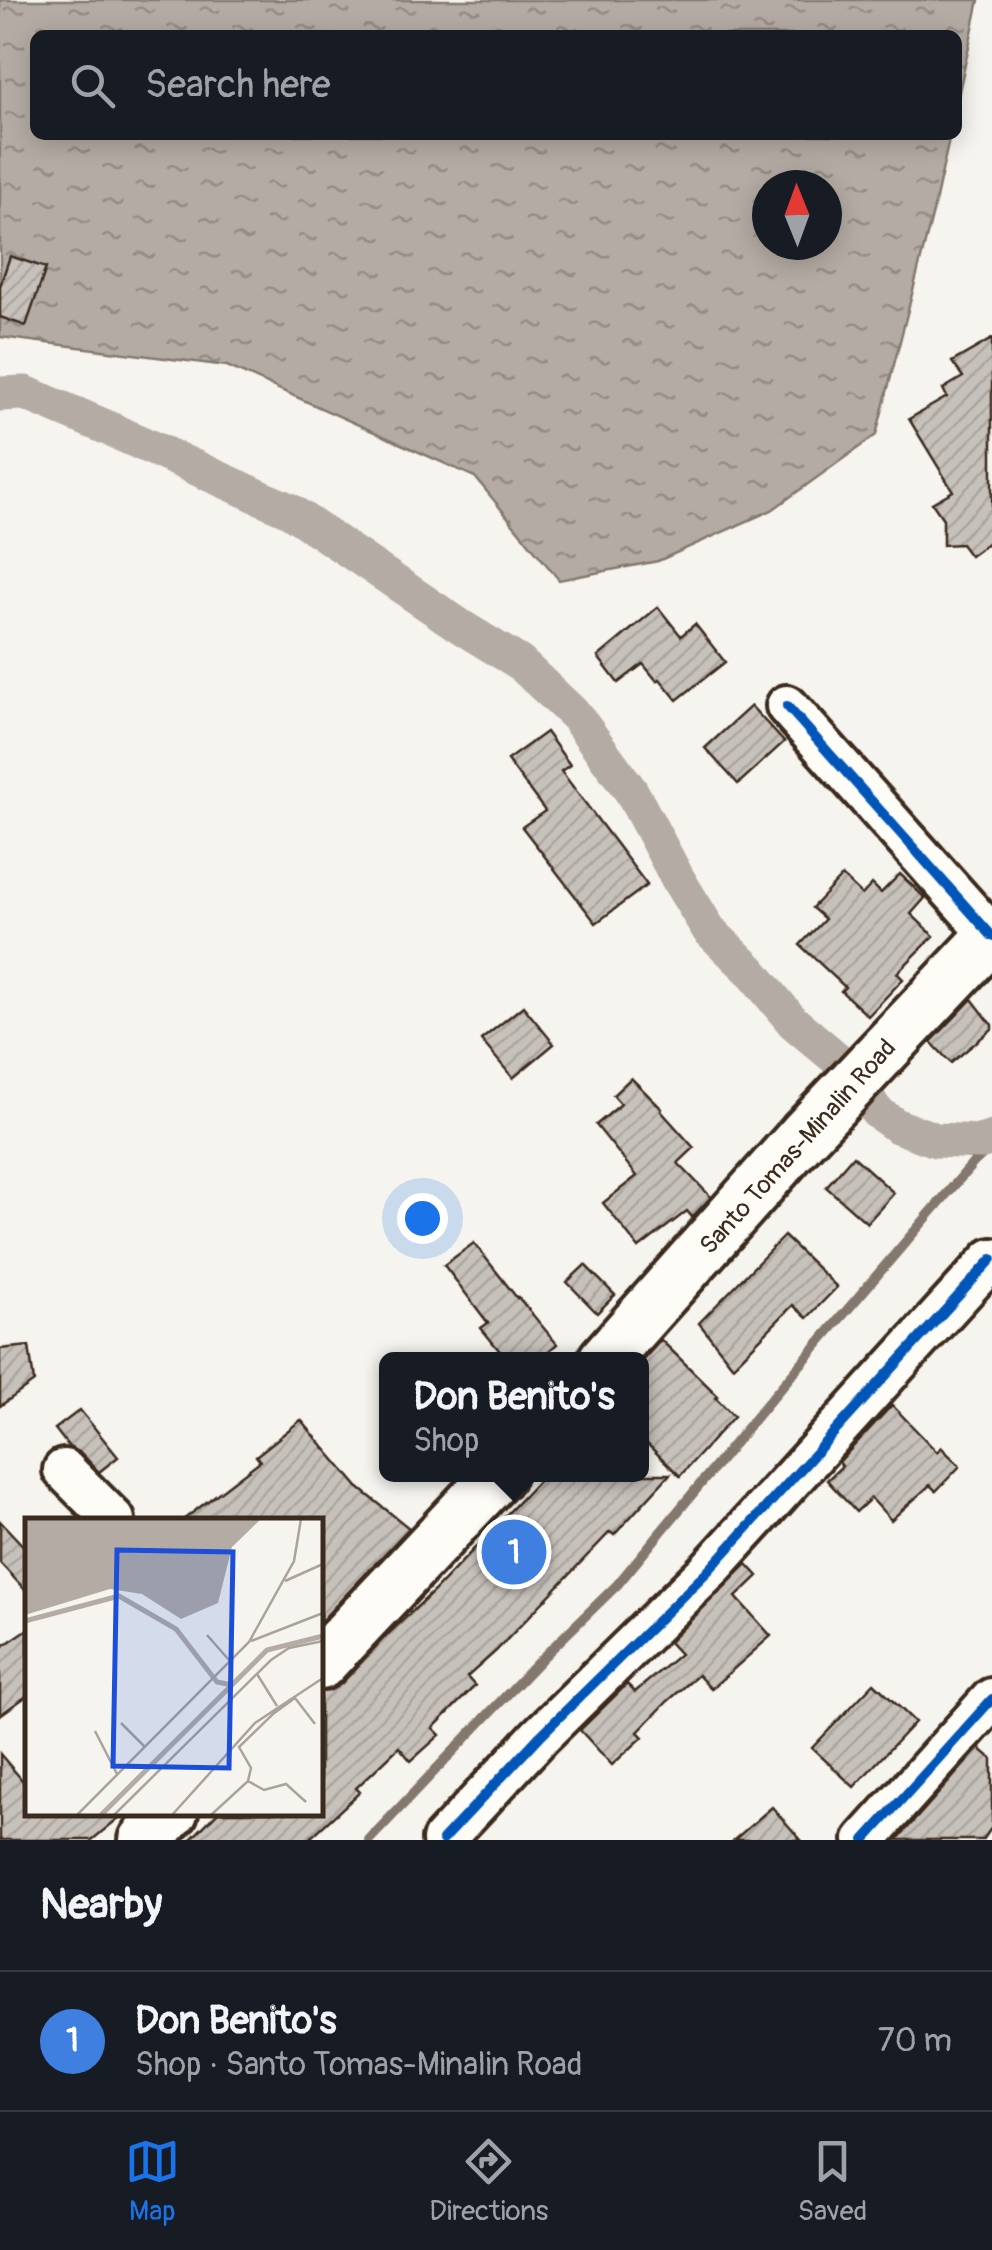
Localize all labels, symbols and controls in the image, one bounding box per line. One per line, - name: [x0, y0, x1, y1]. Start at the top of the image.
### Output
- search box: [30, 30, 962, 140]
- icon: search: [65, 58, 120, 113]
- text: Search here: [145, 61, 331, 109]
- north arrow: [752, 170, 842, 260]
- street label: Santo Tomas-Minalin Road: [693, 1033, 903, 1261]
- your location: [397, 1193, 448, 1244]
- popup: [379, 1352, 649, 1482]
- text: Don Benito's: [413, 1373, 615, 1421]
- text: Shop: [413, 1421, 479, 1461]
- pin: 1: [482, 1514, 546, 1590]
- inset map: [25, 1518, 322, 1815]
- text: Nearby: [40, 1879, 162, 1931]
- text: Don Benito's: [135, 1997, 337, 2045]
- text: 1: [66, 2021, 79, 2061]
- text: 70 m: [878, 2021, 952, 2061]
- text: Shop · Santo Tomas-Minalin Road: [135, 2045, 582, 2085]
- tab: Map: [125, 2134, 180, 2229]
- tab: Directions: [429, 2134, 548, 2229]
- tab: Saved: [798, 2134, 867, 2229]

